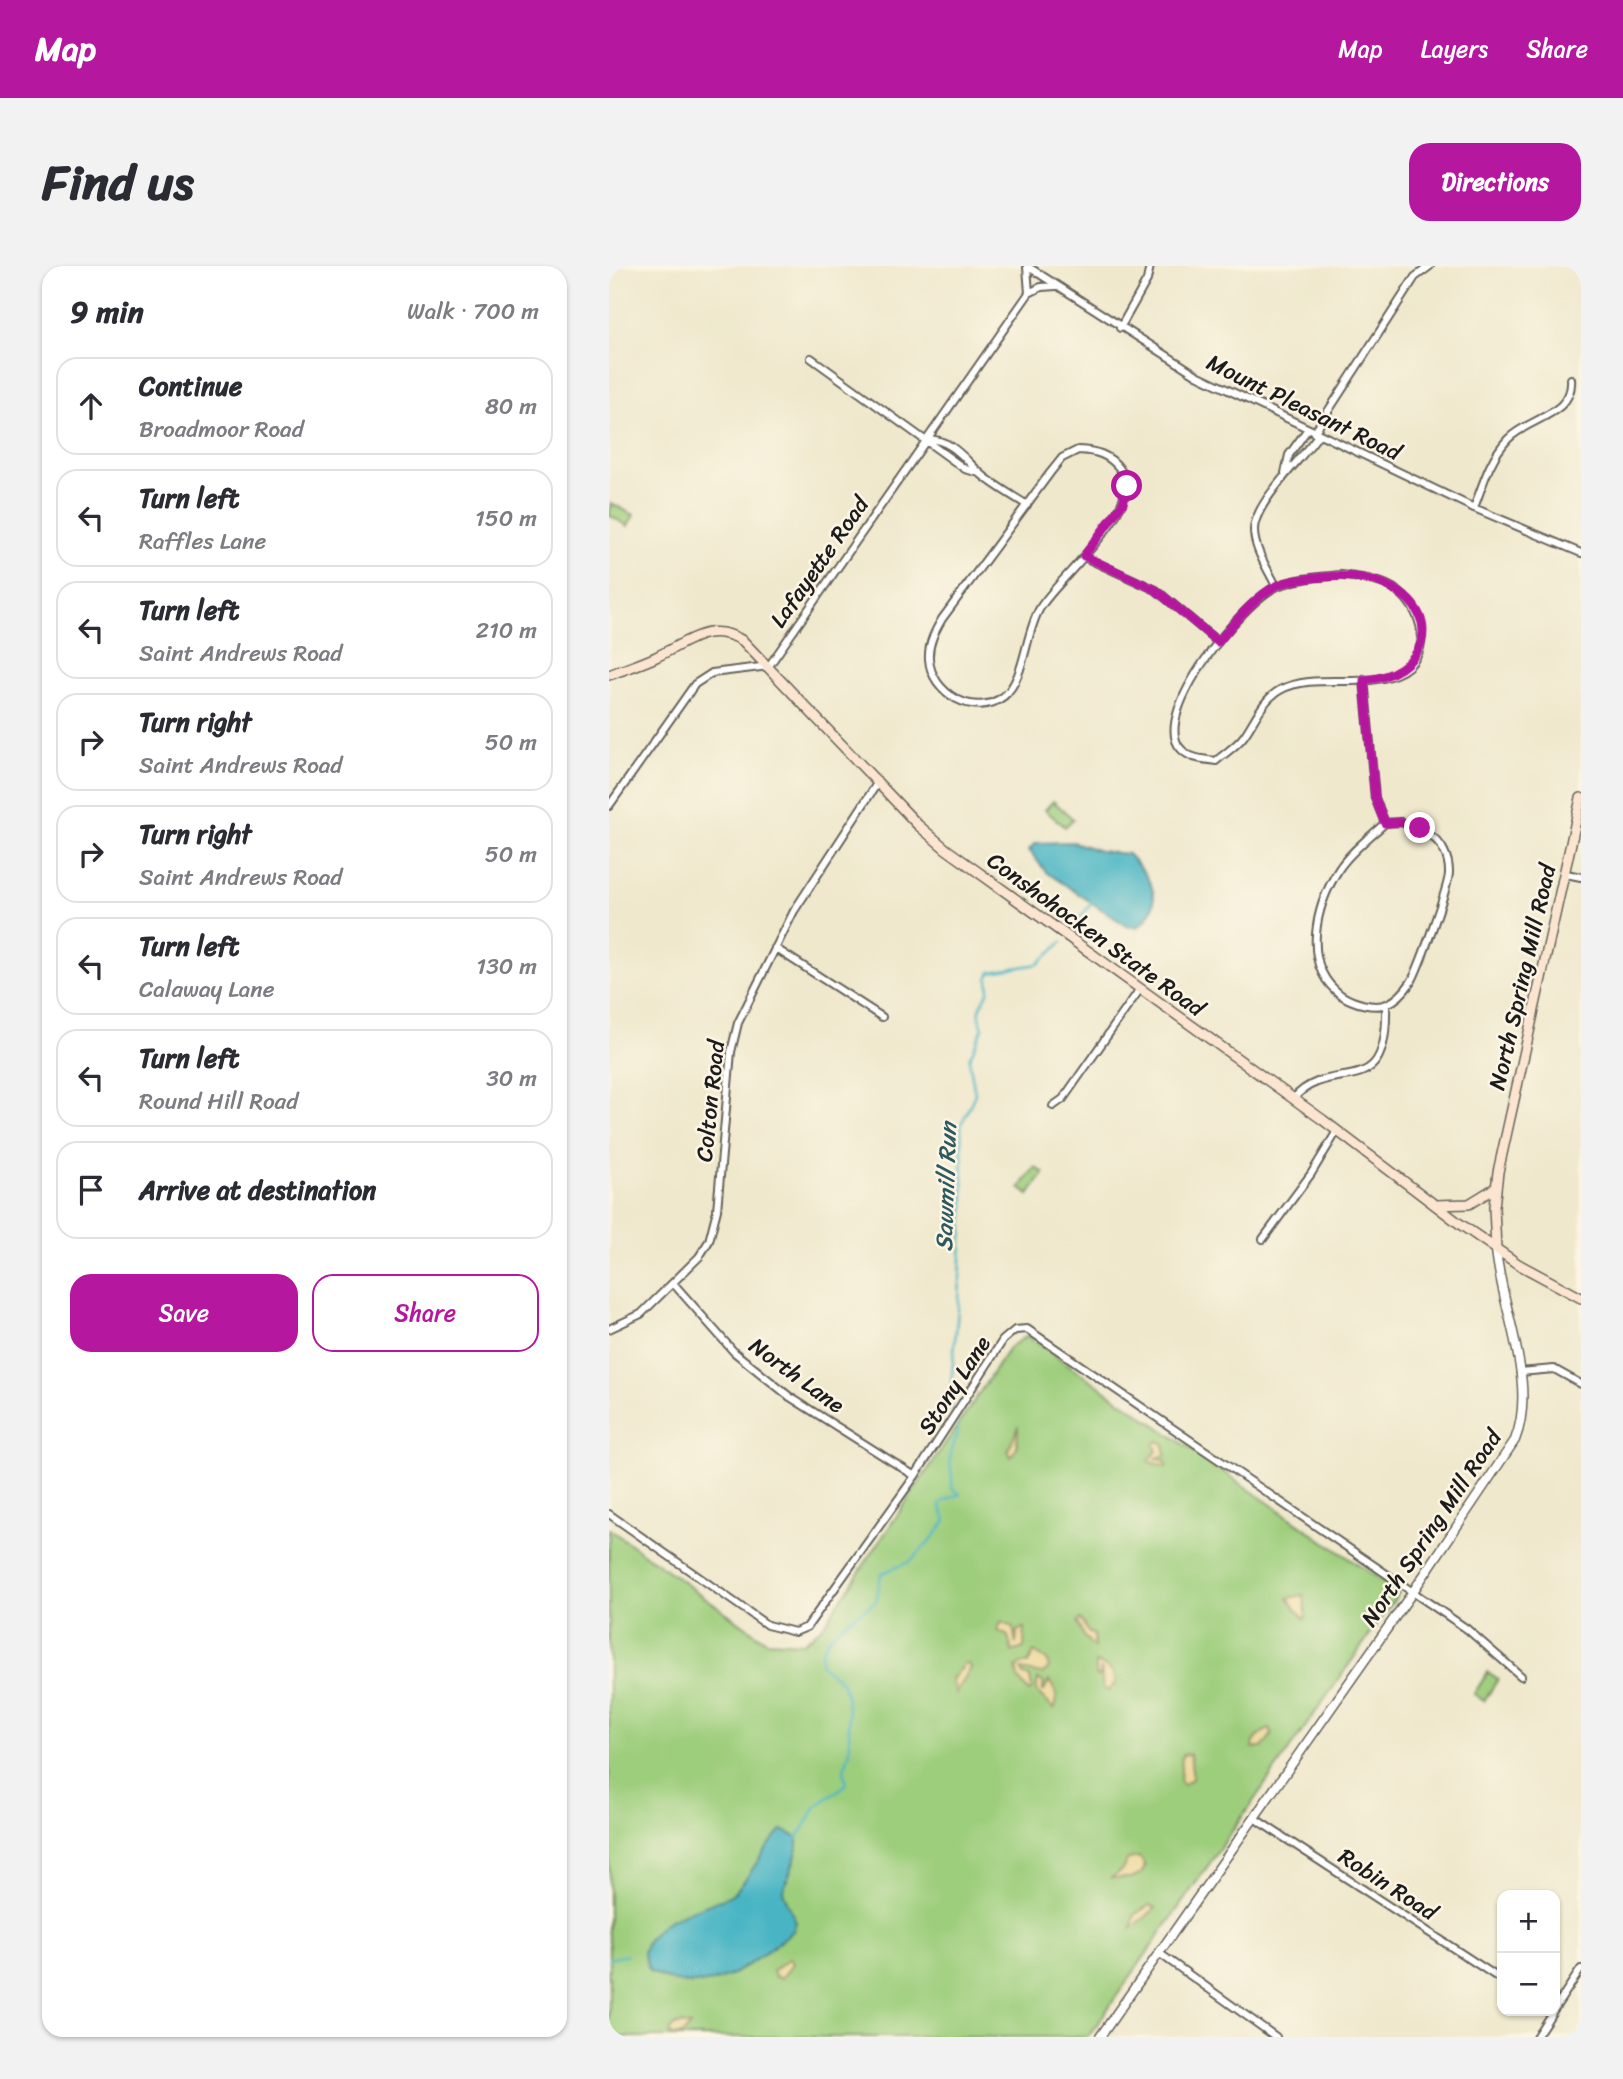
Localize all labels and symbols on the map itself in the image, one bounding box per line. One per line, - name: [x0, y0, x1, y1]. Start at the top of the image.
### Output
- street label: Mount Pleasant Road: [1199, 342, 1410, 473]
- route start: [1111, 470, 1142, 501]
- street label: Lafayette Road: [759, 486, 881, 637]
- route end: [1404, 812, 1435, 843]
- street label: Conshohocken State Road: [978, 841, 1215, 1029]
- street label: North Spring Mill Road: [1477, 858, 1569, 1094]
- street label: Colton Road: [684, 1036, 737, 1164]
- water label: Sawmill Run: [923, 1119, 969, 1252]
- street label: North Lane: [740, 1326, 854, 1425]
- street label: Stony Lane: [907, 1327, 1002, 1443]
- street label: North Spring Mill Road: [1350, 1420, 1514, 1635]
- street label: Robin Road: [1330, 1837, 1447, 1933]

